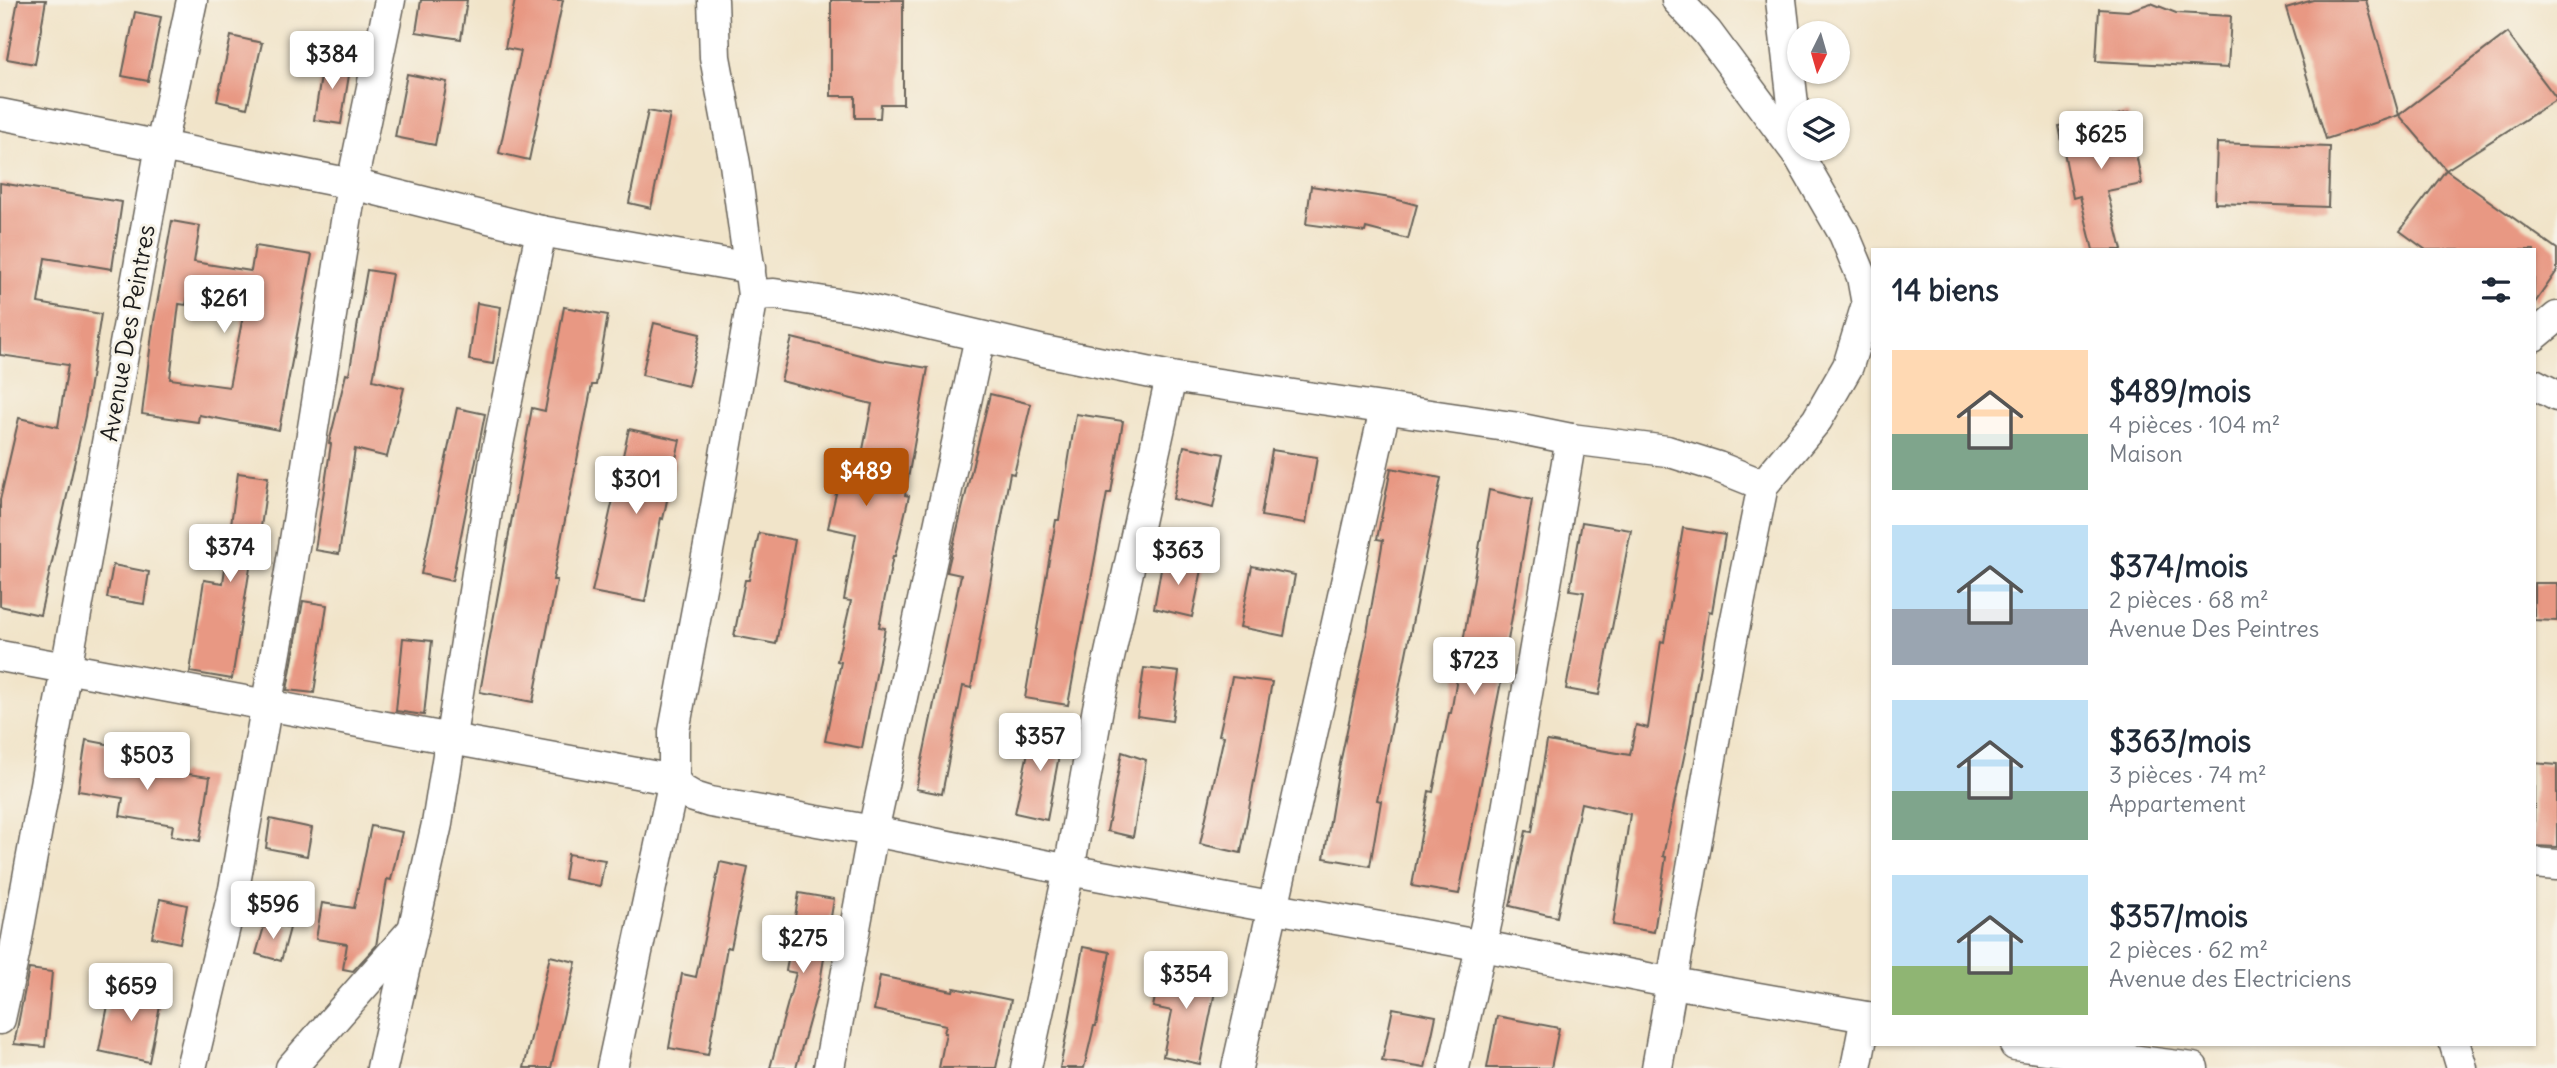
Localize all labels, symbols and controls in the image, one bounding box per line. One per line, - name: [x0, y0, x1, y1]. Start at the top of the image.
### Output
- north arrow: [1787, 21, 1850, 84]
- map controls: [1787, 21, 1850, 161]
- pin: $384: [291, 32, 373, 91]
- text: $384: [306, 39, 358, 68]
- button: layers: [1787, 98, 1850, 161]
- pin: $625: [2060, 111, 2142, 171]
- text: $625: [2075, 119, 2127, 148]
- street label: Avenue Des Peintres: [93, 222, 161, 444]
- text: 14 biens: [1892, 271, 1999, 309]
- icon: filters: [2477, 271, 2515, 309]
- pin: $261: [183, 276, 265, 335]
- text: $261: [200, 283, 248, 312]
- text: $489/mois: [2109, 372, 2251, 410]
- icon: home: [1948, 378, 2032, 462]
- text: 4 pièces · 104 m²: [2109, 410, 2280, 439]
- text: Maison: [2109, 439, 2183, 468]
- pin: $489: [825, 448, 907, 508]
- pin: $301: [595, 456, 677, 516]
- text: $489: [840, 456, 892, 485]
- text: $301: [611, 464, 661, 493]
- pin: $374: [189, 524, 271, 584]
- pin: $363: [1137, 528, 1219, 587]
- text: $374: [205, 532, 255, 561]
- text: $363: [1152, 535, 1204, 564]
- text: $374/mois: [2109, 547, 2248, 585]
- icon: home: [1948, 553, 2032, 637]
- text: 2 pièces · 68 m²: [2109, 585, 2269, 614]
- text: Avenue Des Peintres: [2109, 614, 2319, 643]
- pin: $723: [1433, 638, 1515, 697]
- text: $723: [1449, 645, 1499, 674]
- pin: $357: [999, 714, 1081, 773]
- text: $357: [1015, 721, 1065, 750]
- text: $363/mois: [2109, 722, 2251, 760]
- icon: home: [1948, 728, 2032, 812]
- pin: $503: [106, 732, 188, 792]
- text: $503: [120, 740, 174, 769]
- text: 3 pièces · 74 m²: [2109, 760, 2267, 789]
- text: Appartement: [2109, 789, 2246, 818]
- pin: $596: [232, 881, 314, 941]
- text: $596: [247, 889, 299, 918]
- text: $357/mois: [2109, 897, 2248, 935]
- icon: home: [1948, 903, 2032, 987]
- pin: $275: [762, 916, 844, 975]
- text: $275: [778, 923, 828, 952]
- text: 2 pièces · 62 m²: [2109, 935, 2268, 964]
- pin: $354: [1145, 951, 1227, 1011]
- text: $354: [1160, 959, 1212, 988]
- pin: $659: [90, 964, 172, 1023]
- text: Avenue des Electriciens: [2109, 964, 2351, 993]
- text: $659: [105, 971, 157, 1000]

